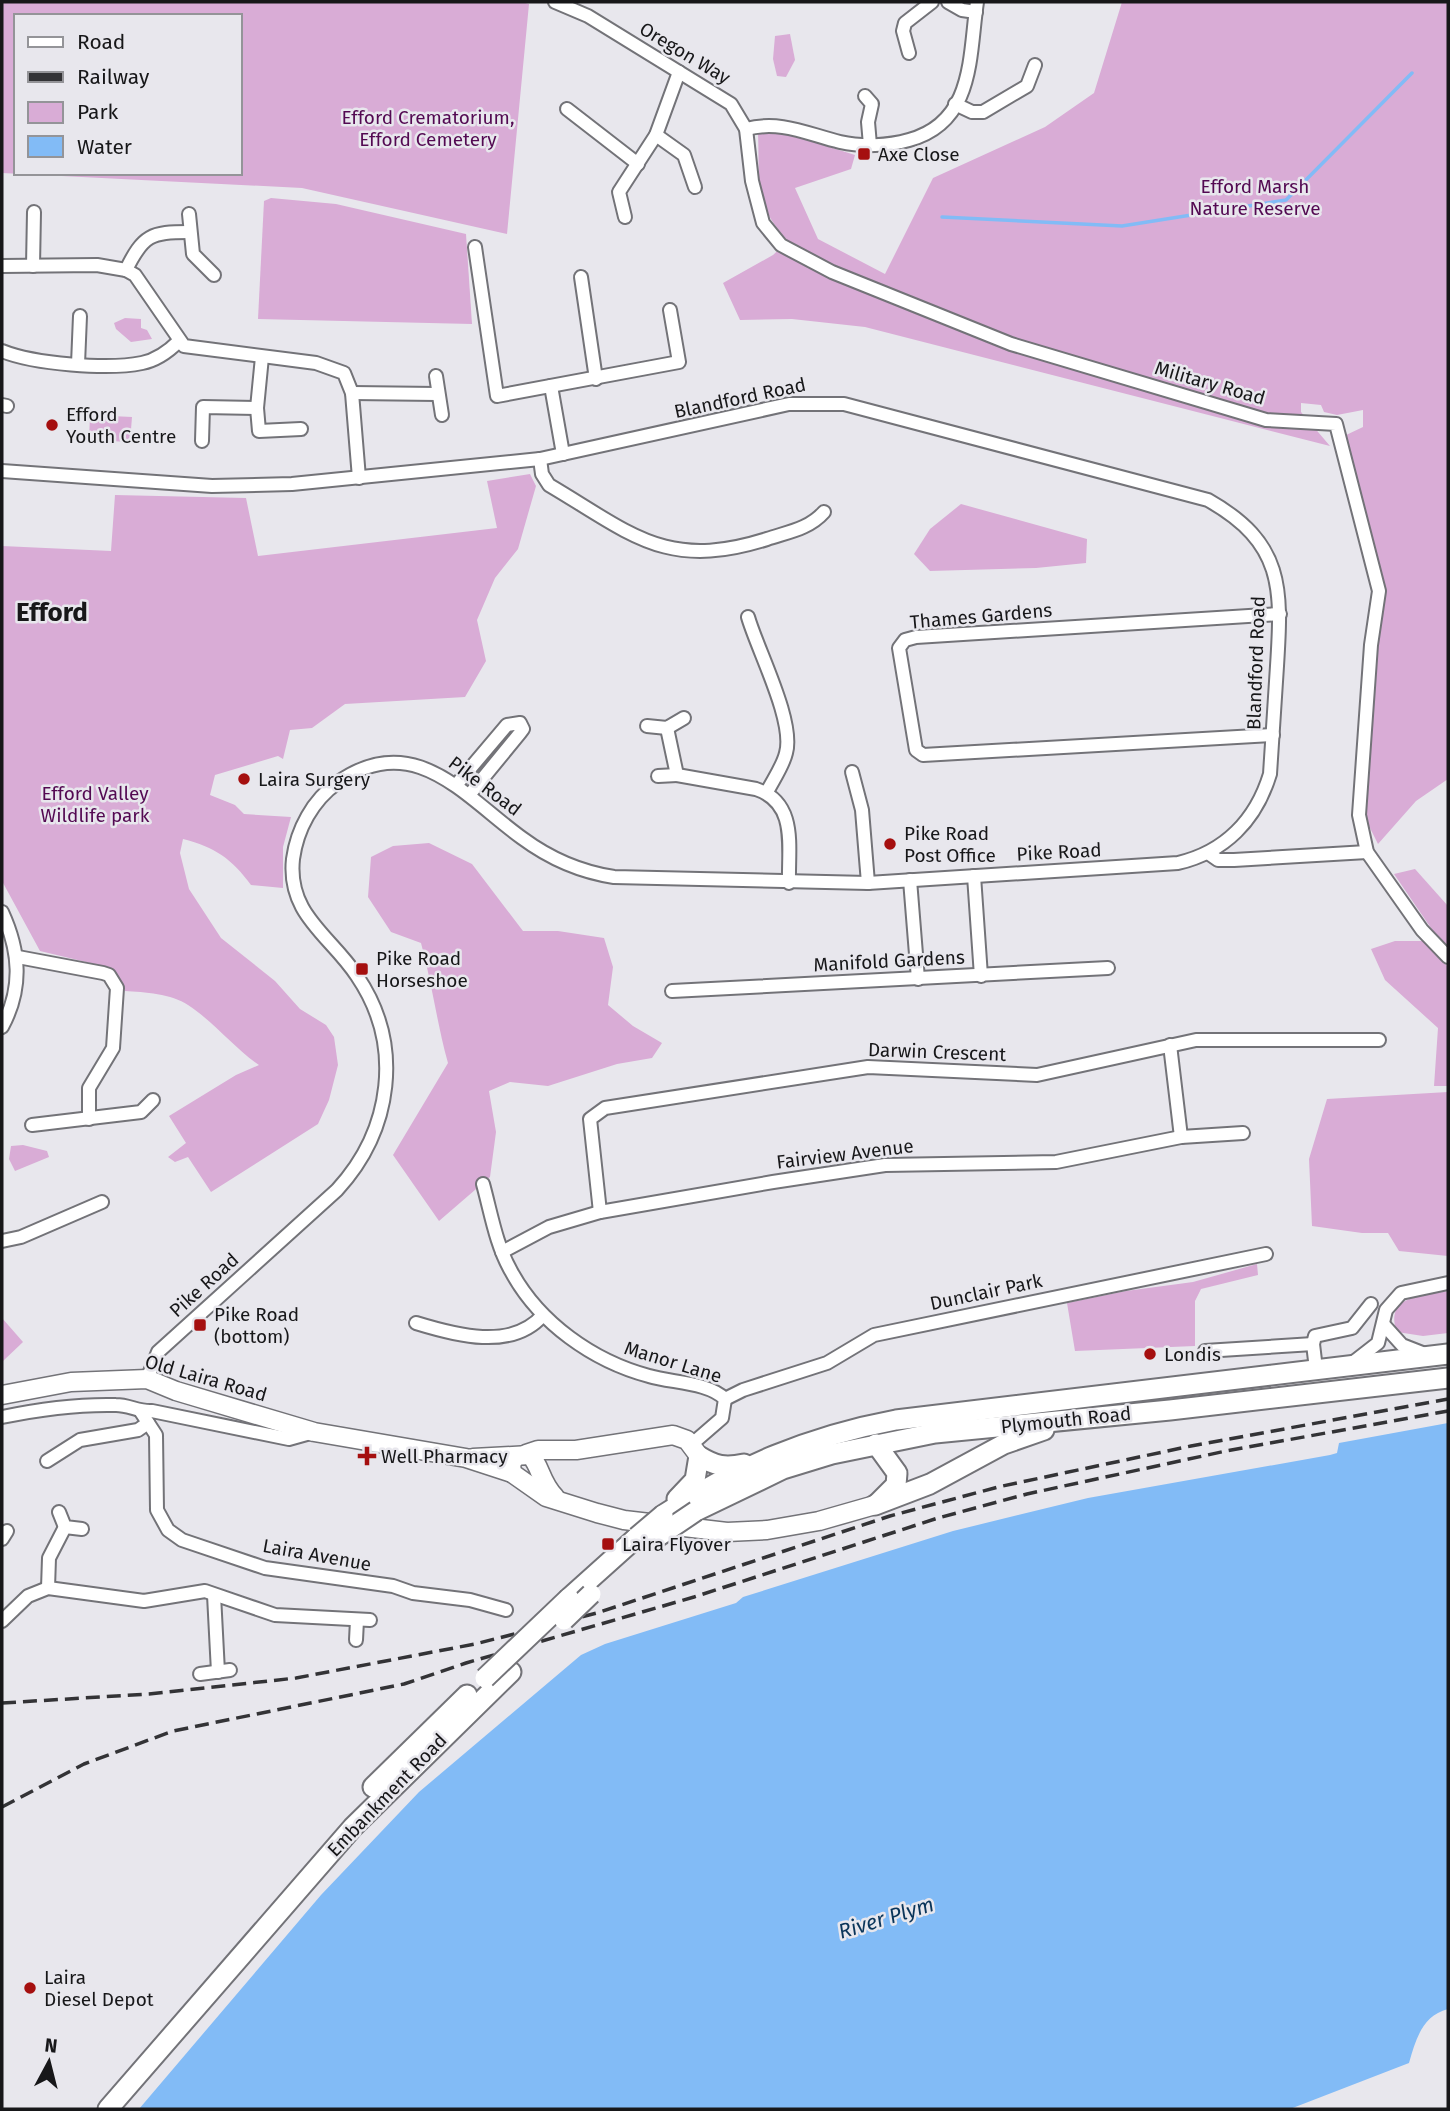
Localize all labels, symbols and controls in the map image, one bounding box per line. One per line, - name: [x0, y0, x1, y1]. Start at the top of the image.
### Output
- legend: [14, 14, 242, 175]
- street label: Oregon Way: [636, 17, 735, 89]
- text: Road: [77, 29, 125, 55]
- text: Railway: [77, 64, 150, 90]
- text: Park: [77, 99, 119, 125]
- park label: Efford Crematorium, Efford Cemetery: [342, 106, 514, 151]
- text: Water: [77, 134, 132, 160]
- place label: Axe Close: [878, 143, 960, 166]
- marker: Axe Close: [856, 146, 872, 162]
- park label: Efford Marsh Nature Reserve: [1189, 175, 1321, 220]
- street label: Military Road: [1152, 356, 1268, 410]
- street label: Blandford Road: [672, 373, 808, 423]
- place label: Efford Youth Centre: [66, 403, 176, 448]
- marker: Efford Youth Centre: [44, 417, 60, 433]
- street label: Blandford Road: [1242, 596, 1270, 730]
- district label: Efford: [16, 597, 88, 628]
- street label: Thames Gardens: [909, 598, 1053, 634]
- street label: Pike Road: [444, 751, 526, 821]
- place label: Laira Surgery: [258, 768, 371, 791]
- marker: Laira Surgery: [236, 771, 252, 787]
- park label: Efford Valley Wildlife park: [41, 782, 150, 827]
- place label: Pike Road Post Office: [904, 822, 996, 867]
- marker: Pike Road Post Office: [882, 836, 898, 852]
- street label: Pike Road: [1016, 838, 1102, 866]
- street label: Manifold Gardens: [813, 946, 965, 976]
- place label: Pike Road Horseshoe: [376, 947, 468, 992]
- marker: Pike Road Horseshoe: [354, 961, 370, 977]
- street label: Darwin Crescent: [868, 1038, 1007, 1066]
- street label: Fairview Avenue: [775, 1134, 915, 1174]
- street label: Pike Road: [165, 1248, 243, 1322]
- street label: Dunclair Park: [928, 1269, 1045, 1315]
- place label: Pike Road (bottom): [214, 1303, 299, 1348]
- marker: Pike Road (bottom): [192, 1317, 208, 1333]
- street label: Manor Lane: [621, 1336, 725, 1388]
- place label: Londis: [1164, 1343, 1221, 1366]
- marker: Londis: [1142, 1346, 1158, 1362]
- street label: Old Laira Road: [142, 1350, 270, 1406]
- street label: Plymouth Road: [1000, 1402, 1132, 1438]
- place label: Well Pharmacy: [381, 1445, 508, 1468]
- marker: Well Pharmacy: [359, 1448, 375, 1464]
- place label: Laira Flyover: [622, 1533, 731, 1556]
- street label: Laira Avenue: [261, 1534, 373, 1576]
- marker: Laira Flyover: [600, 1536, 616, 1552]
- street label: Embankment Road: [322, 1729, 452, 1861]
- water label: River Plym: [835, 1891, 937, 1945]
- place label: Laira Diesel Depot: [44, 1966, 154, 2011]
- marker: Laira Diesel Depot: [22, 1980, 38, 1996]
- north arrow: [14, 2027, 84, 2097]
- text: N: [43, 2033, 59, 2058]

